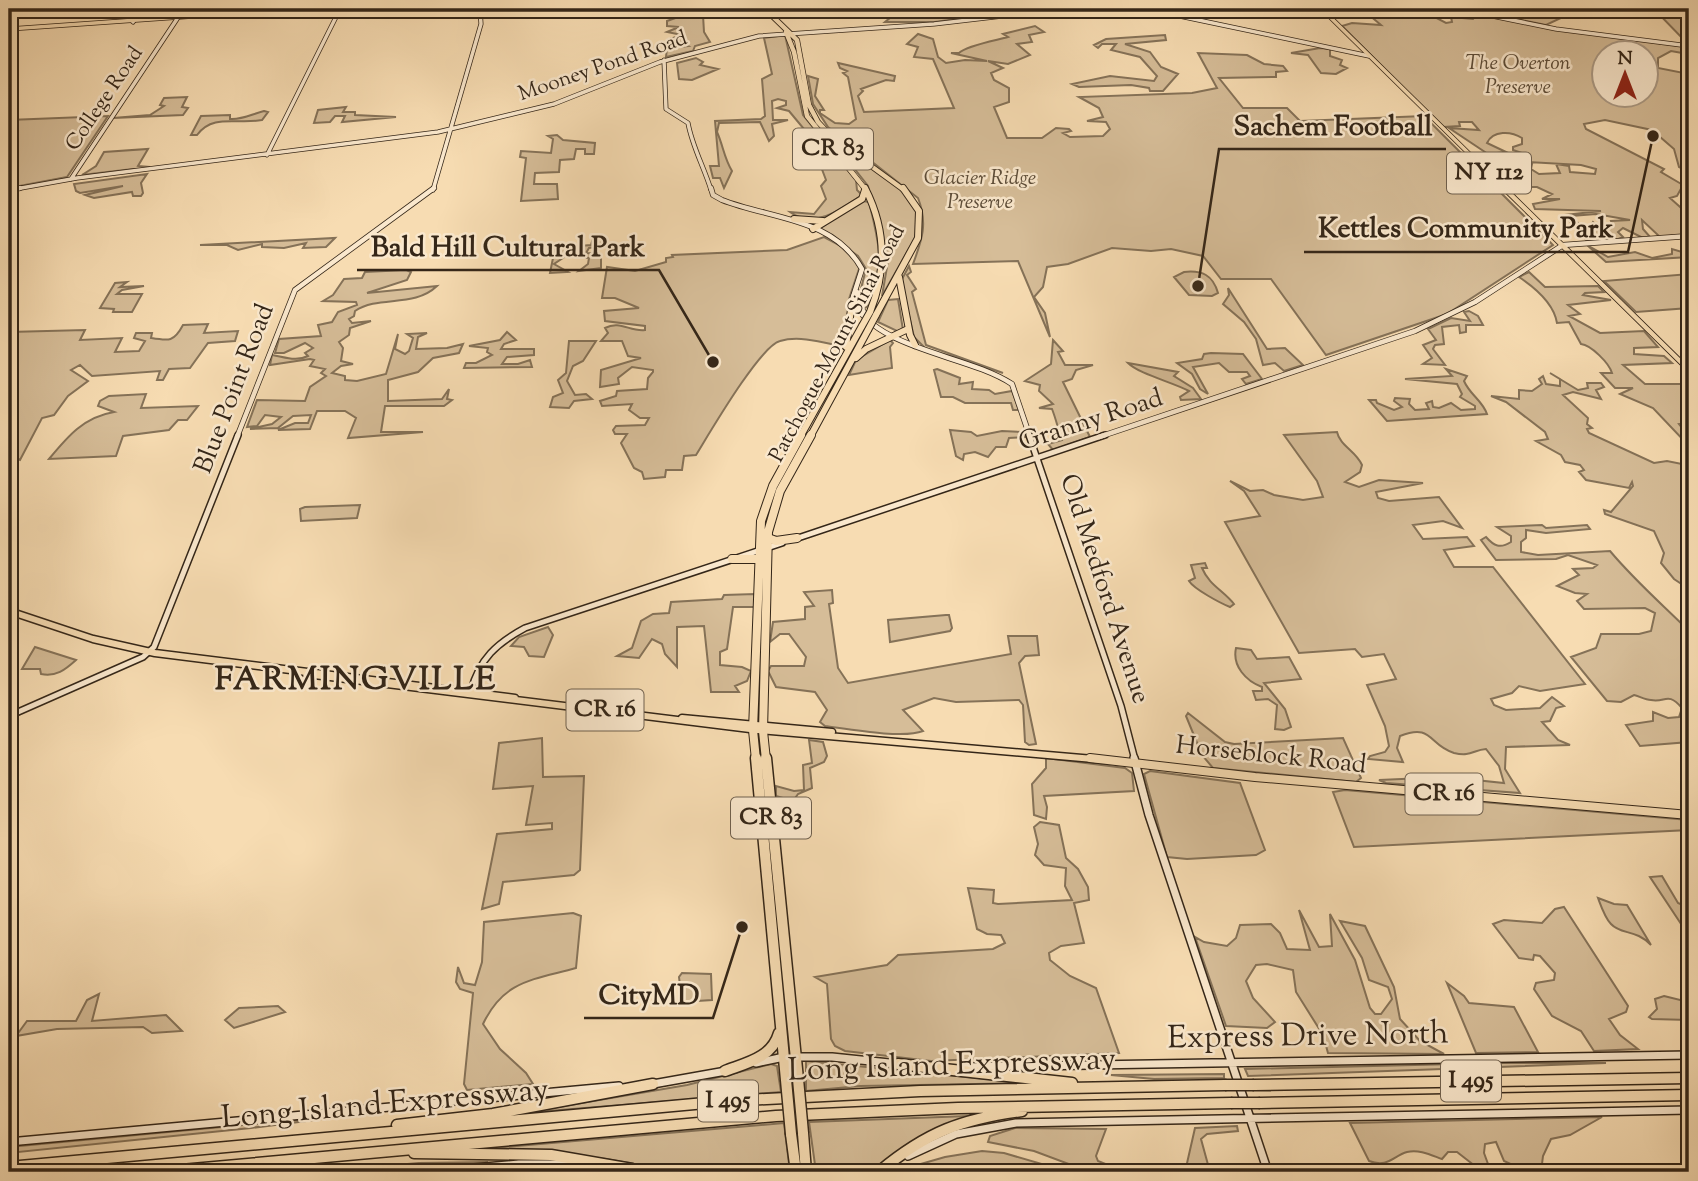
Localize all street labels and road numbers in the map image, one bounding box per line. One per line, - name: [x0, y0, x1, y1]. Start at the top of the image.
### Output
- street label: Mooney Pond Road: [515, 24, 692, 110]
- street label: College Road: [59, 41, 151, 157]
- road number: CR 83: [793, 128, 873, 169]
- road number: NY 112: [1447, 153, 1531, 194]
- street label: Patchogue-Mount Sinai Road: [763, 220, 913, 468]
- street label: Blue Point Road: [186, 299, 284, 479]
- street label: Granny Road: [1014, 380, 1168, 462]
- street label: Old Medford Avenue: [1049, 470, 1159, 708]
- road number: CR 16: [566, 690, 644, 730]
- street label: Horseblock Road: [1174, 728, 1369, 784]
- road number: CR 16: [1406, 774, 1482, 814]
- road number: CR 83: [731, 798, 811, 838]
- street label: Express Drive North: [1167, 1012, 1449, 1062]
- street label: Long Island Expressway: [787, 1037, 1117, 1095]
- road number: I 495: [1441, 1060, 1501, 1101]
- street label: Long Island Expressway: [219, 1068, 551, 1142]
- road number: I 495: [698, 1080, 758, 1121]

